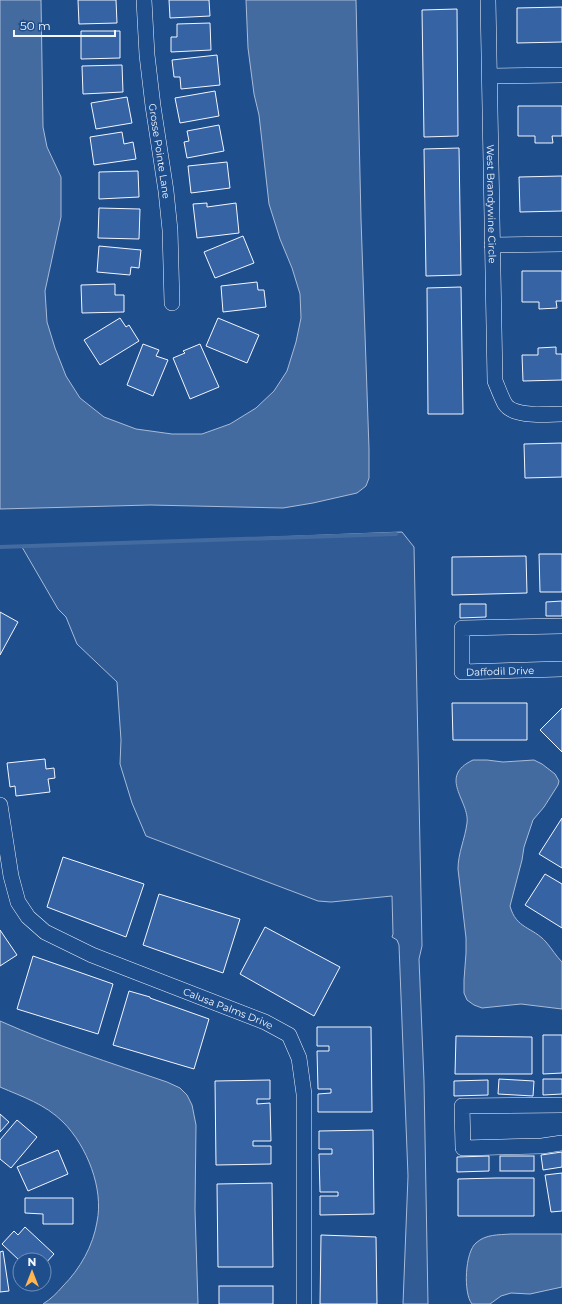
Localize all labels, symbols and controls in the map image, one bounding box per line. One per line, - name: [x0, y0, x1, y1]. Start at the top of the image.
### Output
- scale bar: [14, 12, 115, 38]
- text: 50 m: [20, 18, 51, 33]
- street label: Grosse Pointe Lane: [146, 102, 173, 199]
- street label: West Brandywine Circle: [484, 144, 499, 264]
- street label: Daffodil Drive: [466, 663, 534, 678]
- street label: Calusa Palms Drive: [181, 984, 276, 1032]
- north arrow: [12, 1252, 52, 1292]
- text: N: [28, 1255, 36, 1269]

